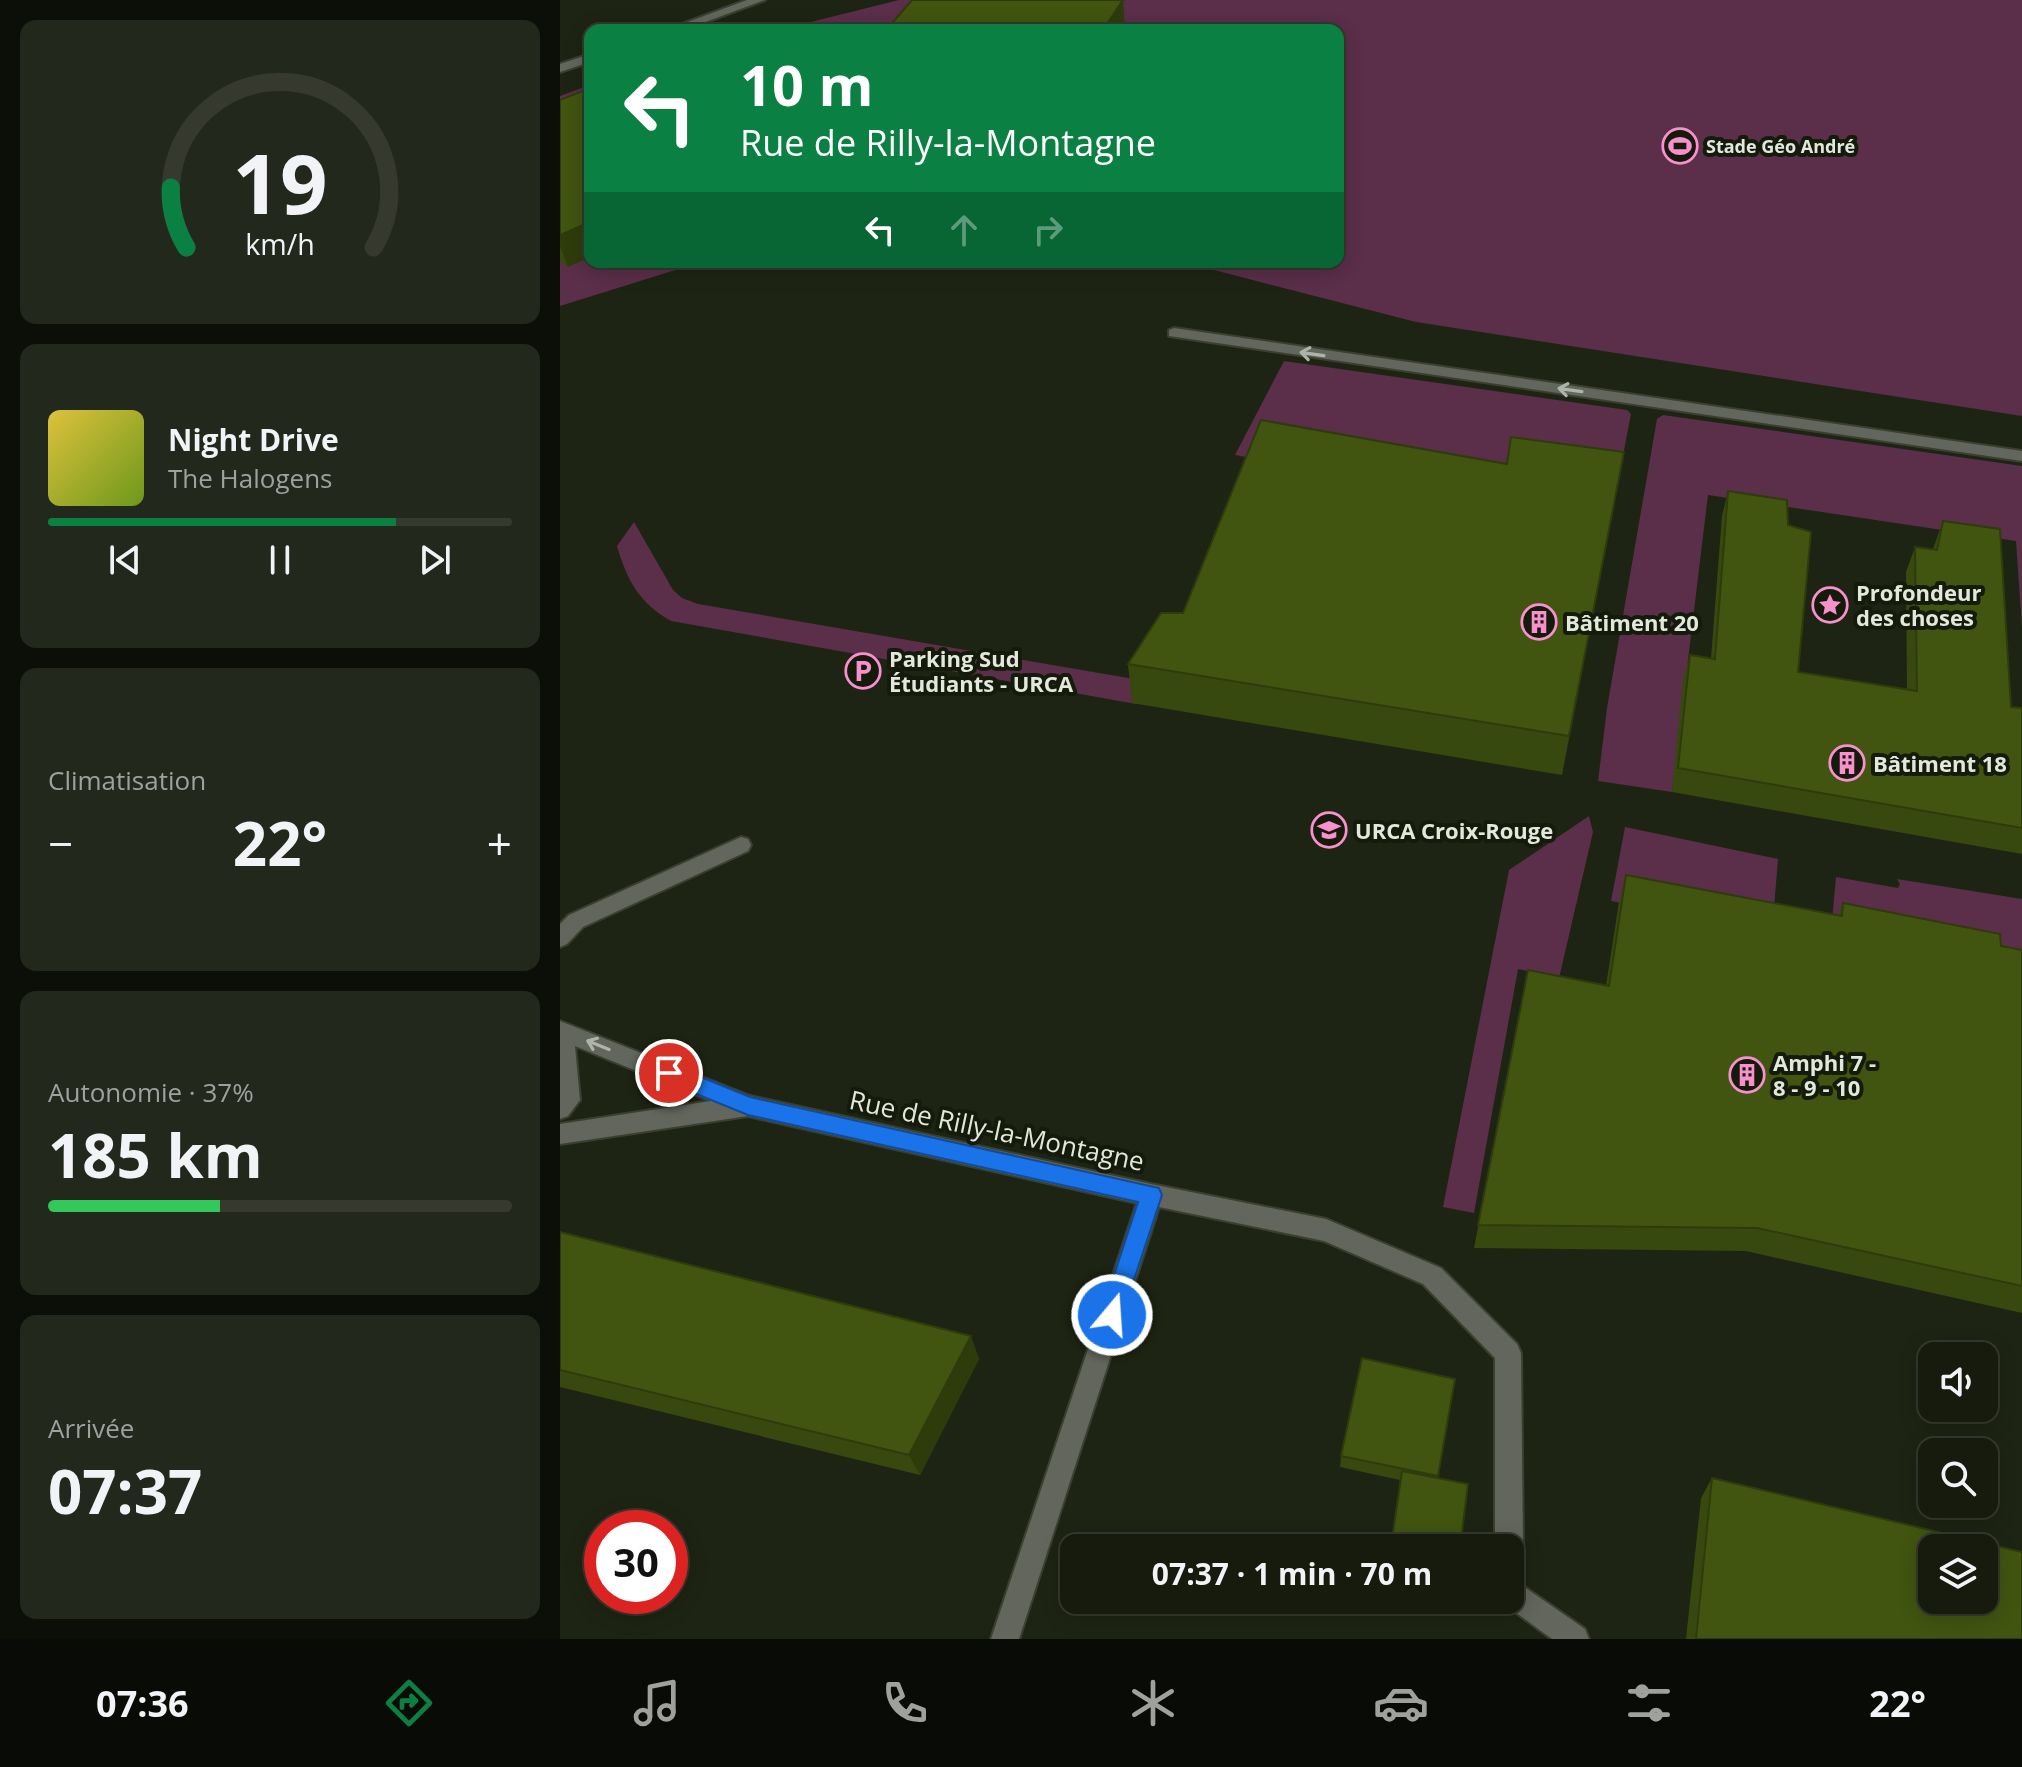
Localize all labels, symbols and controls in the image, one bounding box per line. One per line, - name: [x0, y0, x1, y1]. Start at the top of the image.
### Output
- text: 10 m: [740, 46, 874, 122]
- icon: left: [608, 56, 712, 160]
- text: Rue de Rilly-la-Montagne: [740, 118, 1156, 167]
- text: 19: [232, 124, 328, 237]
- sports icon: Stade Géo André: [1661, 127, 1699, 165]
- place label: Stade Géo André: [1706, 134, 1855, 158]
- icon: left: [858, 208, 902, 252]
- icon: ahead: [942, 208, 986, 252]
- icon: right: [1026, 208, 1070, 252]
- text: km/h: [245, 224, 315, 263]
- one-way arrow: [1300, 346, 1325, 361]
- one-way arrow: [1557, 382, 1583, 397]
- text: Night Drive: [168, 419, 339, 460]
- text: The Halogens: [168, 460, 333, 496]
- icon: previous: [103, 538, 147, 582]
- icon: pause: [258, 538, 302, 582]
- icon: next: [413, 538, 457, 582]
- place label: Profondeur des choses: [1856, 577, 1981, 632]
- place icon: Profondeur des choses: [1811, 586, 1849, 624]
- building icon: Bâtiment 20: [1520, 603, 1558, 641]
- place label: Bâtiment 20: [1565, 607, 1699, 637]
- place label: Parking Sud Étudiants - URCA: [889, 643, 1074, 698]
- parking icon: Parking Sud Étudiants - URCA: [844, 652, 882, 690]
- building icon: Bâtiment 18: [1828, 744, 1866, 782]
- place label: Bâtiment 18: [1873, 748, 2007, 778]
- text: Climatisation: [48, 762, 206, 798]
- text: 22°: [233, 802, 327, 884]
- school or university icon: URCA Croix-Rouge: [1310, 811, 1348, 849]
- text: −: [48, 813, 73, 873]
- text: +: [487, 813, 512, 873]
- place label: URCA Croix-Rouge: [1355, 815, 1553, 845]
- one-way arrow: [586, 1036, 611, 1051]
- pin: [635, 1039, 703, 1107]
- place label: Amphi 7 - 8 - 9 - 10: [1773, 1047, 1876, 1102]
- icon: arrive: [647, 1051, 691, 1095]
- building icon: Amphi 7 - 8 - 9 - 10: [1728, 1056, 1766, 1094]
- text: Autonomie · 37%: [48, 1074, 254, 1110]
- street label: Rue de Rilly-la-Montagne: [846, 1081, 1148, 1179]
- text: 185 km: [48, 1114, 263, 1196]
- position arrow: [1070, 1273, 1154, 1357]
- map controls: [1918, 1342, 1998, 1614]
- button: sound: [1918, 1342, 1998, 1422]
- text: Arrivée: [48, 1410, 134, 1446]
- button: search: [1918, 1438, 1998, 1518]
- text: 07:37: [48, 1450, 202, 1532]
- speed limit sign: 30: [584, 1510, 688, 1614]
- button: layers: [1918, 1534, 1998, 1614]
- text: 07:37 · 1 min · 70 m: [1152, 1553, 1432, 1594]
- icon: directions: [381, 1675, 437, 1731]
- icon: music: [629, 1675, 685, 1731]
- icon: phone: [877, 1675, 933, 1731]
- icon: climate: [1125, 1675, 1181, 1731]
- icon: car: [1373, 1675, 1429, 1731]
- icon: filters: [1621, 1675, 1677, 1731]
- text: 07:36: [96, 1679, 189, 1728]
- text: 22°: [1869, 1679, 1926, 1728]

